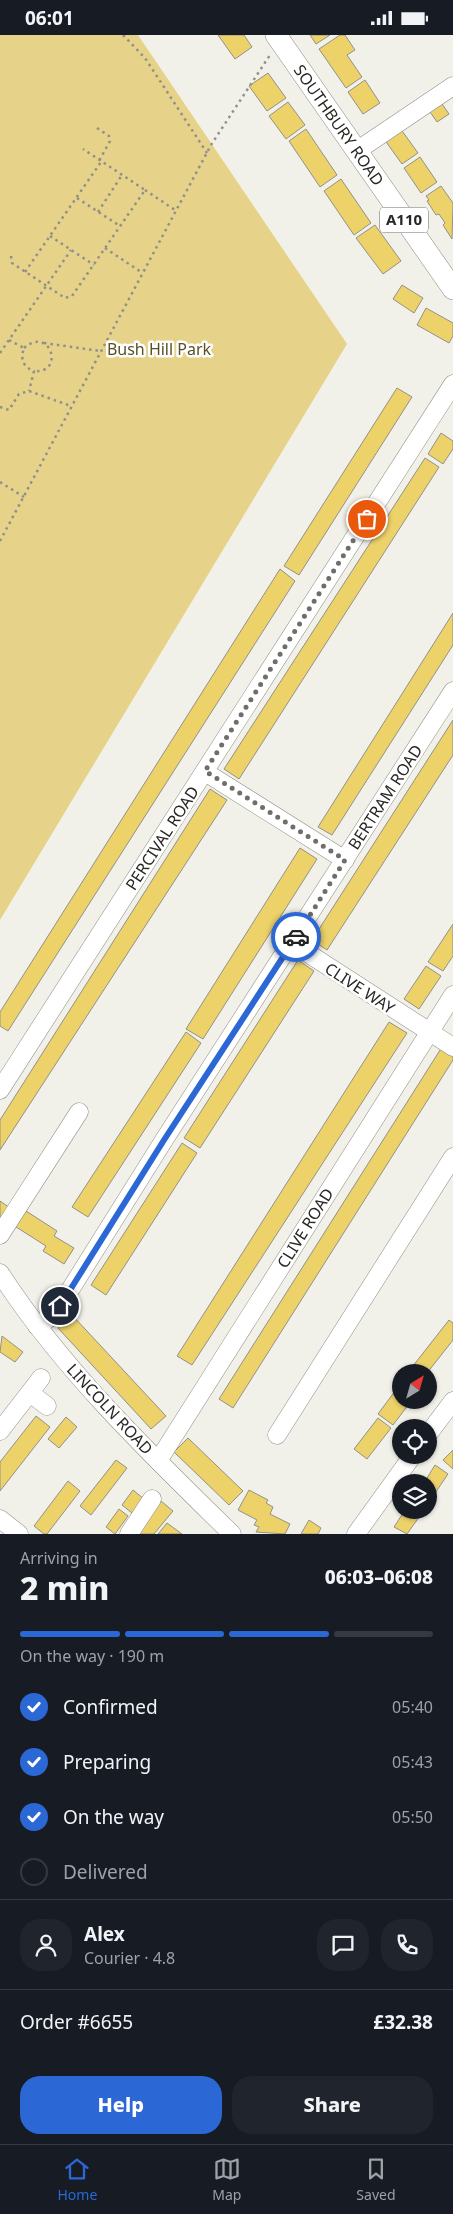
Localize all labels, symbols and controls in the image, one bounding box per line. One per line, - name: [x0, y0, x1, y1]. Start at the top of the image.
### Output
- text: 06:01: [25, 5, 74, 31]
- street label: SOUTHBURY ROAD: [289, 60, 389, 190]
- road number: A110: [380, 207, 428, 233]
- park label: Bush Hill Park: [107, 338, 212, 360]
- pin: [346, 498, 388, 540]
- icon: bag: [353, 505, 381, 533]
- street label: BERTRAM ROAD: [343, 740, 427, 854]
- street label: PERCIVAL ROAD: [120, 782, 204, 894]
- courier: [271, 912, 321, 962]
- icon: car: [282, 923, 310, 951]
- street label: CLIVE WAY: [321, 957, 400, 1019]
- street label: CLIVE ROAD: [272, 1184, 338, 1272]
- pin: [39, 1285, 81, 1327]
- icon: home: [46, 1292, 74, 1320]
- street label: LINCOLN ROAD: [62, 1359, 158, 1459]
- north arrow: [392, 1364, 438, 1409]
- map controls: [392, 1364, 437, 1519]
- button: locate: [392, 1419, 437, 1464]
- button: layers: [392, 1474, 437, 1519]
- text: Arriving in: [20, 1547, 98, 1569]
- text: 06:03–06:08: [325, 1564, 433, 1590]
- text: 2 min: [20, 1566, 109, 1609]
- text: On the way · 190 m: [20, 1645, 164, 1667]
- icon: check: [20, 1693, 48, 1721]
- text: Confirmed: [63, 1694, 158, 1720]
- text: 05:40: [392, 1696, 433, 1718]
- icon: check: [20, 1748, 48, 1776]
- text: Preparing: [63, 1749, 151, 1775]
- text: 05:43: [392, 1751, 433, 1773]
- icon: check: [20, 1803, 48, 1831]
- text: On the way: [63, 1804, 164, 1830]
- text: 05:50: [392, 1806, 433, 1828]
- text: Delivered: [63, 1859, 148, 1885]
- button: person: [20, 1919, 72, 1971]
- button: chat: [317, 1919, 369, 1971]
- button: phone: [381, 1919, 433, 1971]
- text: Alex: [84, 1921, 125, 1947]
- text: Courier · 4.8: [84, 1947, 175, 1969]
- text: Order #6655: [20, 2009, 133, 2035]
- text: £32.38: [373, 2009, 433, 2035]
- button: Help: [20, 2076, 222, 2134]
- button: Share: [232, 2076, 433, 2134]
- tab: Home: [57, 2155, 97, 2204]
- tab: Map: [212, 2155, 241, 2204]
- tab: Saved: [356, 2155, 396, 2204]

